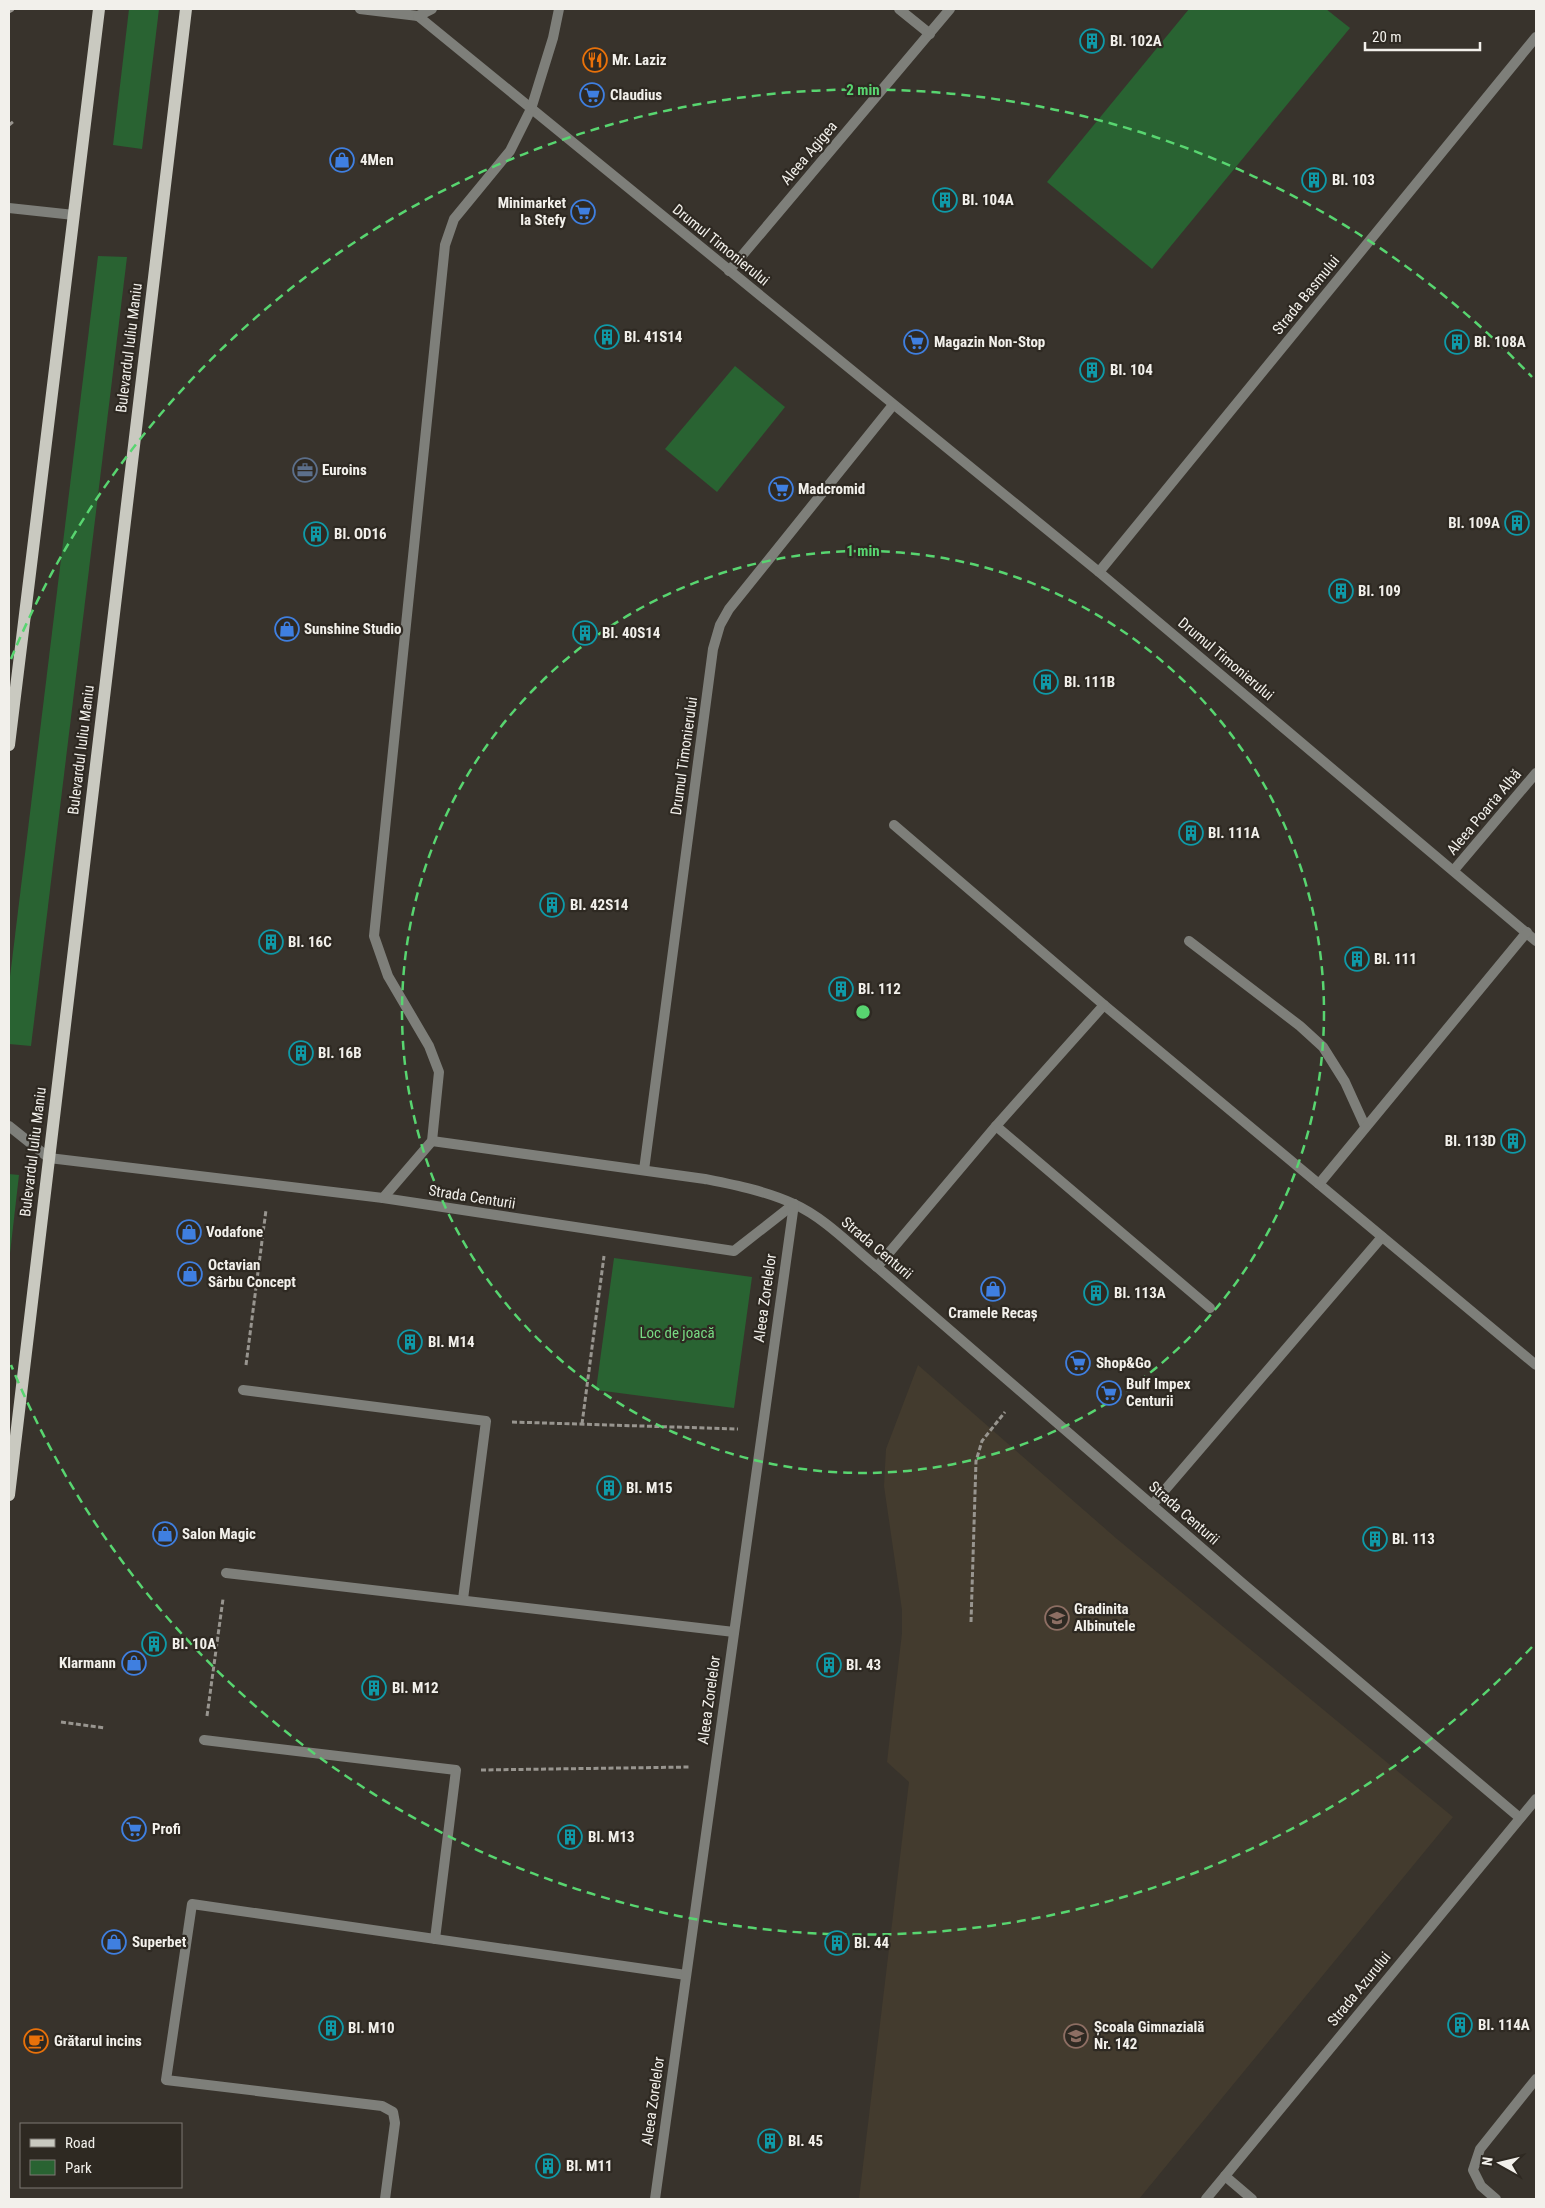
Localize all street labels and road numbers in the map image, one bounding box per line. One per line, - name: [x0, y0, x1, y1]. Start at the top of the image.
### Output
- street label: Aleea Agigea: [777, 117, 841, 189]
- street label: Drumul Timonierului: [669, 200, 773, 290]
- street label: Strada Basmului: [1269, 252, 1343, 338]
- street label: Bulevardul Iuliu Maniu: [112, 282, 146, 414]
- street label: Drumul Timonierului: [1175, 614, 1277, 704]
- street label: Bulevardul Iuliu Maniu: [64, 684, 98, 816]
- street label: Drumul Timonierului: [667, 696, 701, 816]
- street label: Aleea Poarta Albă: [1443, 765, 1525, 859]
- street label: Bulevardul Iuliu Maniu: [16, 1086, 50, 1218]
- street label: Strada Centurii: [427, 1181, 517, 1213]
- street label: Strada Centurii: [838, 1213, 916, 1283]
- street label: Aleea Zorelelor: [750, 1252, 780, 1344]
- street label: Strada Centurii: [1145, 1477, 1223, 1549]
- street label: Aleea Zorelelor: [694, 1654, 724, 1746]
- street label: Strada Azurului: [1324, 1948, 1394, 2030]
- street label: Aleea Zorelelor: [638, 2055, 668, 2147]

